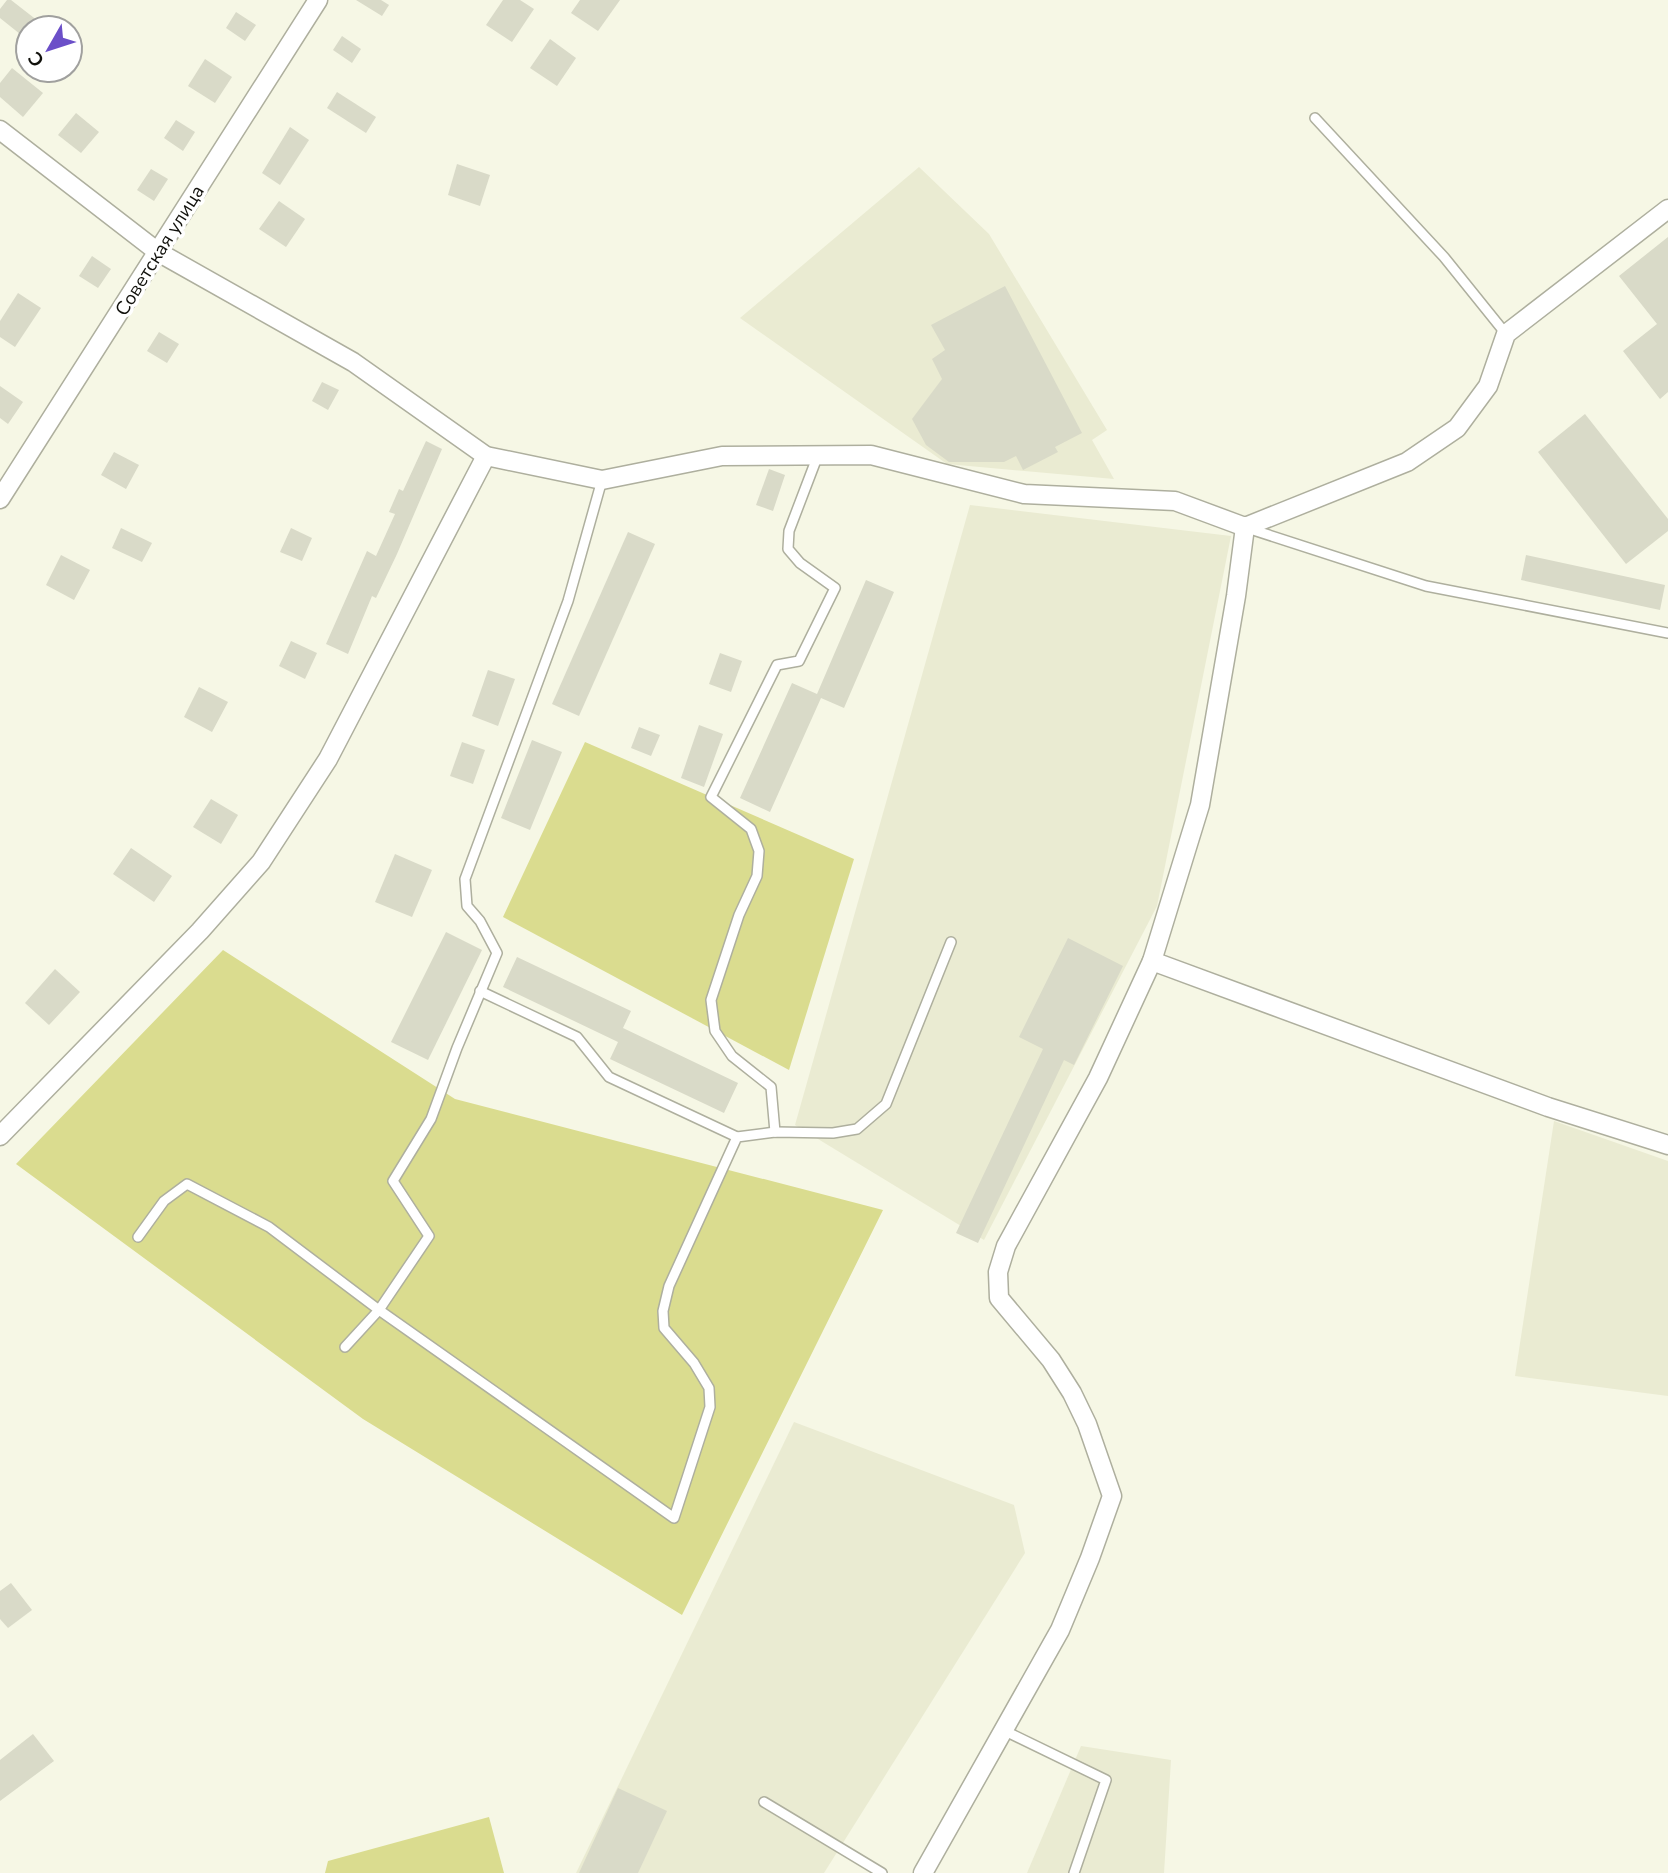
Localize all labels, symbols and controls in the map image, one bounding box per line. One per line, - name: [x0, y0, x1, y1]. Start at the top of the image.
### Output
- north arrow: [14, 14, 84, 84]
- text: С: [22, 46, 51, 72]
- street label: Советская улица: [109, 180, 211, 321]

